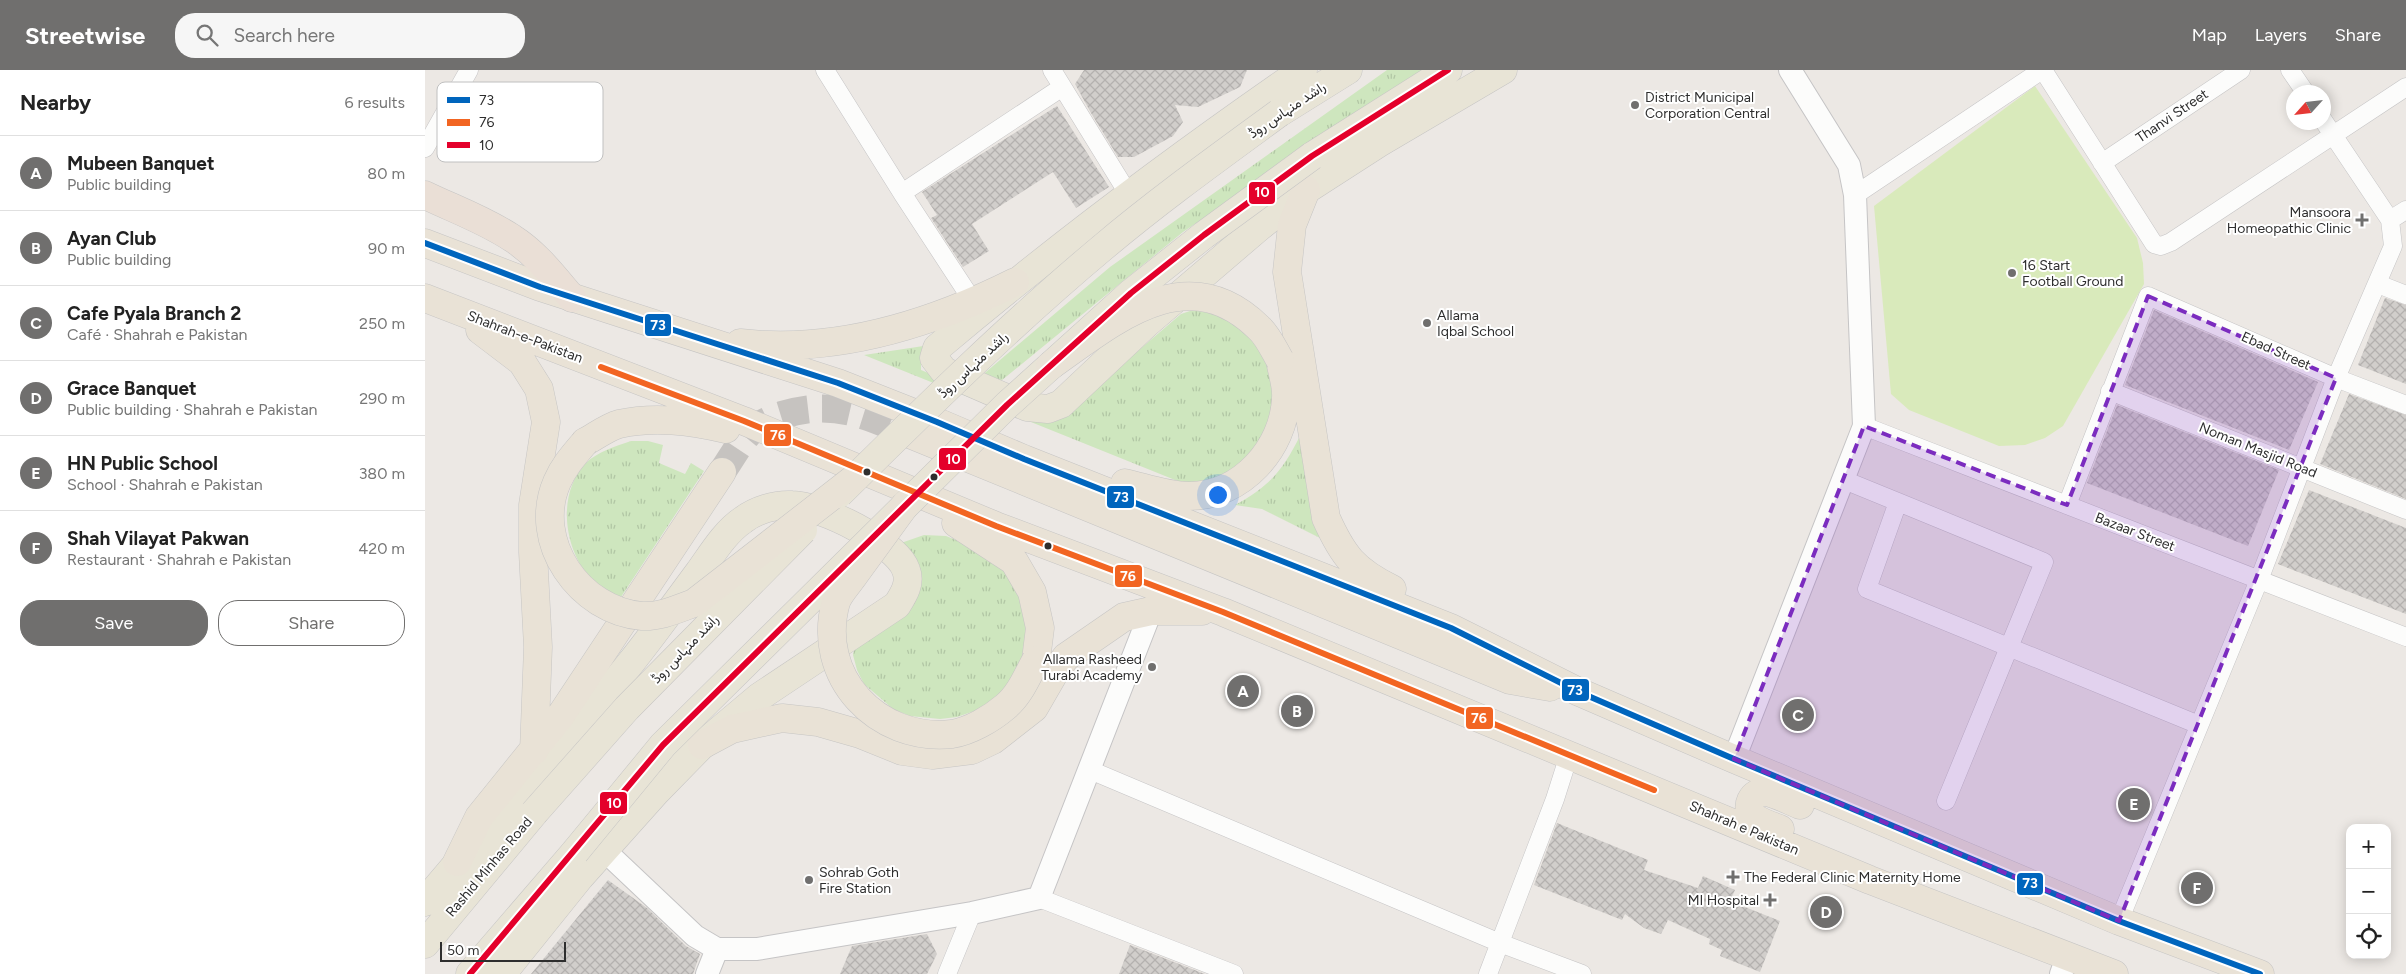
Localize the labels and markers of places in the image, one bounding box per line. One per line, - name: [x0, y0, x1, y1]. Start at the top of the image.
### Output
- place label: District Municipal Corporation Central: [1645, 89, 1770, 122]
- marker: District Municipal Corporation Central: [1629, 99, 1641, 111]
- place label: Mansoora Homeopathic Clinic: [2227, 204, 2351, 237]
- marker: Mansoora Homeopathic Clinic: [2355, 213, 2369, 227]
- place label: 16 Start Football Ground: [2022, 257, 2123, 290]
- marker: 16 Start Football Ground: [2006, 267, 2018, 279]
- place label: Allama Iqbal School: [1437, 307, 1514, 340]
- marker: Allama Iqbal School: [1421, 317, 1433, 329]
- unlabelled marker: [862, 467, 872, 477]
- unlabelled marker: [929, 472, 939, 482]
- unlabelled marker: [1043, 541, 1053, 551]
- place label: Allama Rasheed Turabi Academy: [1041, 651, 1143, 684]
- marker: Allama Rasheed Turabi Academy: [1146, 661, 1158, 673]
- pin: A: [1227, 672, 1259, 710]
- pin: B: [1281, 692, 1313, 730]
- pin: C: [1782, 696, 1814, 734]
- pin: E: [2118, 785, 2150, 823]
- place label: Sohrab Goth Fire Station: [819, 864, 899, 897]
- place label: The Federal Clinic Maternity Home: [1744, 869, 1961, 886]
- pin: F: [2181, 869, 2213, 907]
- marker: The Federal Clinic Maternity Home: [1726, 870, 1740, 884]
- marker: Sohrab Goth Fire Station: [803, 874, 815, 886]
- place label: MI Hospital: [1688, 892, 1759, 909]
- marker: MI Hospital: [1763, 893, 1777, 907]
- pin: D: [1810, 893, 1842, 931]

